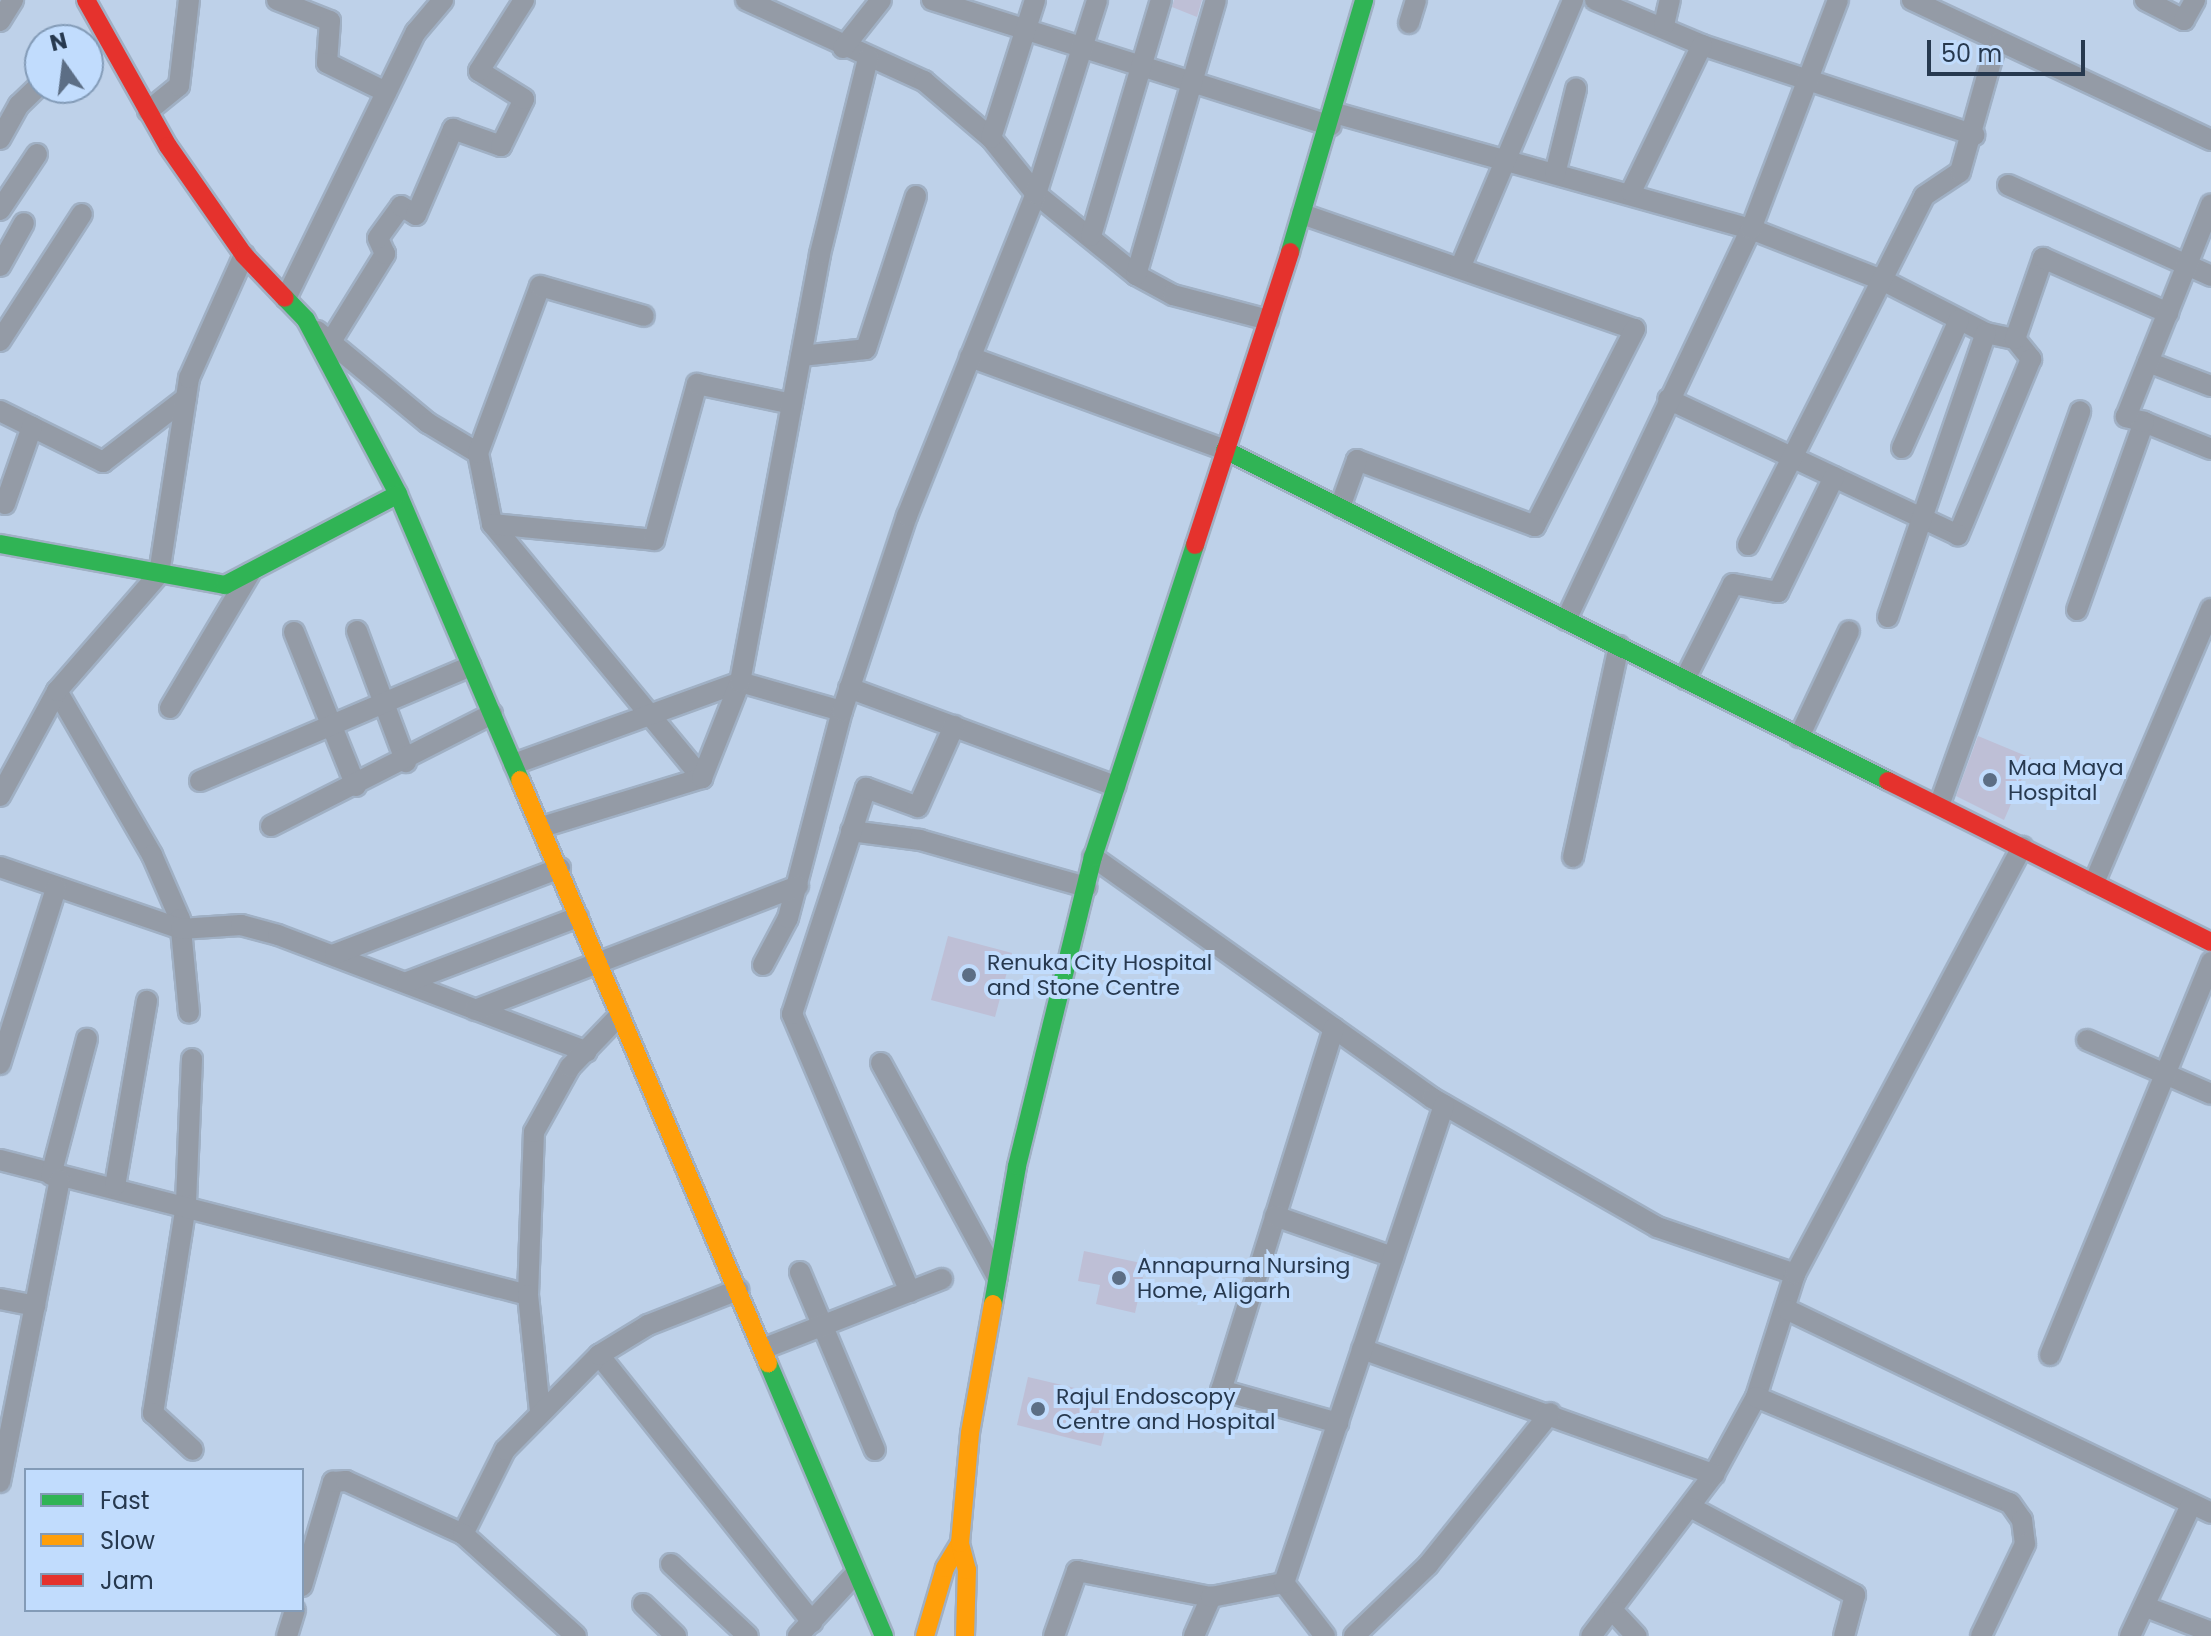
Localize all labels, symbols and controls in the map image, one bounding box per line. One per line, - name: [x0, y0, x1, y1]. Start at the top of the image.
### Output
- north arrow: [24, 24, 104, 104]
- scale bar: [1931, 24, 2089, 74]
- text: N: [47, 25, 70, 59]
- text: 50 m: [1941, 37, 2002, 70]
- place label: Maa Maya Hospital: [2008, 754, 2124, 806]
- marker: Maa Maya Hospital: [1979, 769, 2001, 791]
- place label: Renuka City Hospital and Stone Centre: [987, 949, 1212, 1000]
- marker: Renuka City Hospital and Stone Centre: [958, 964, 980, 986]
- place label: Annapurna Nursing Home, Aligarh: [1137, 1252, 1350, 1304]
- marker: Annapurna Nursing Home, Aligarh: [1108, 1267, 1130, 1289]
- place label: Rajul Endoscopy Centre and Hospital: [1056, 1383, 1275, 1434]
- marker: Rajul Endoscopy Centre and Hospital: [1027, 1398, 1049, 1420]
- legend: [24, 1468, 304, 1612]
- text: Fast: [100, 1484, 150, 1517]
- text: Slow: [100, 1524, 155, 1557]
- text: Jam: [100, 1564, 154, 1597]

